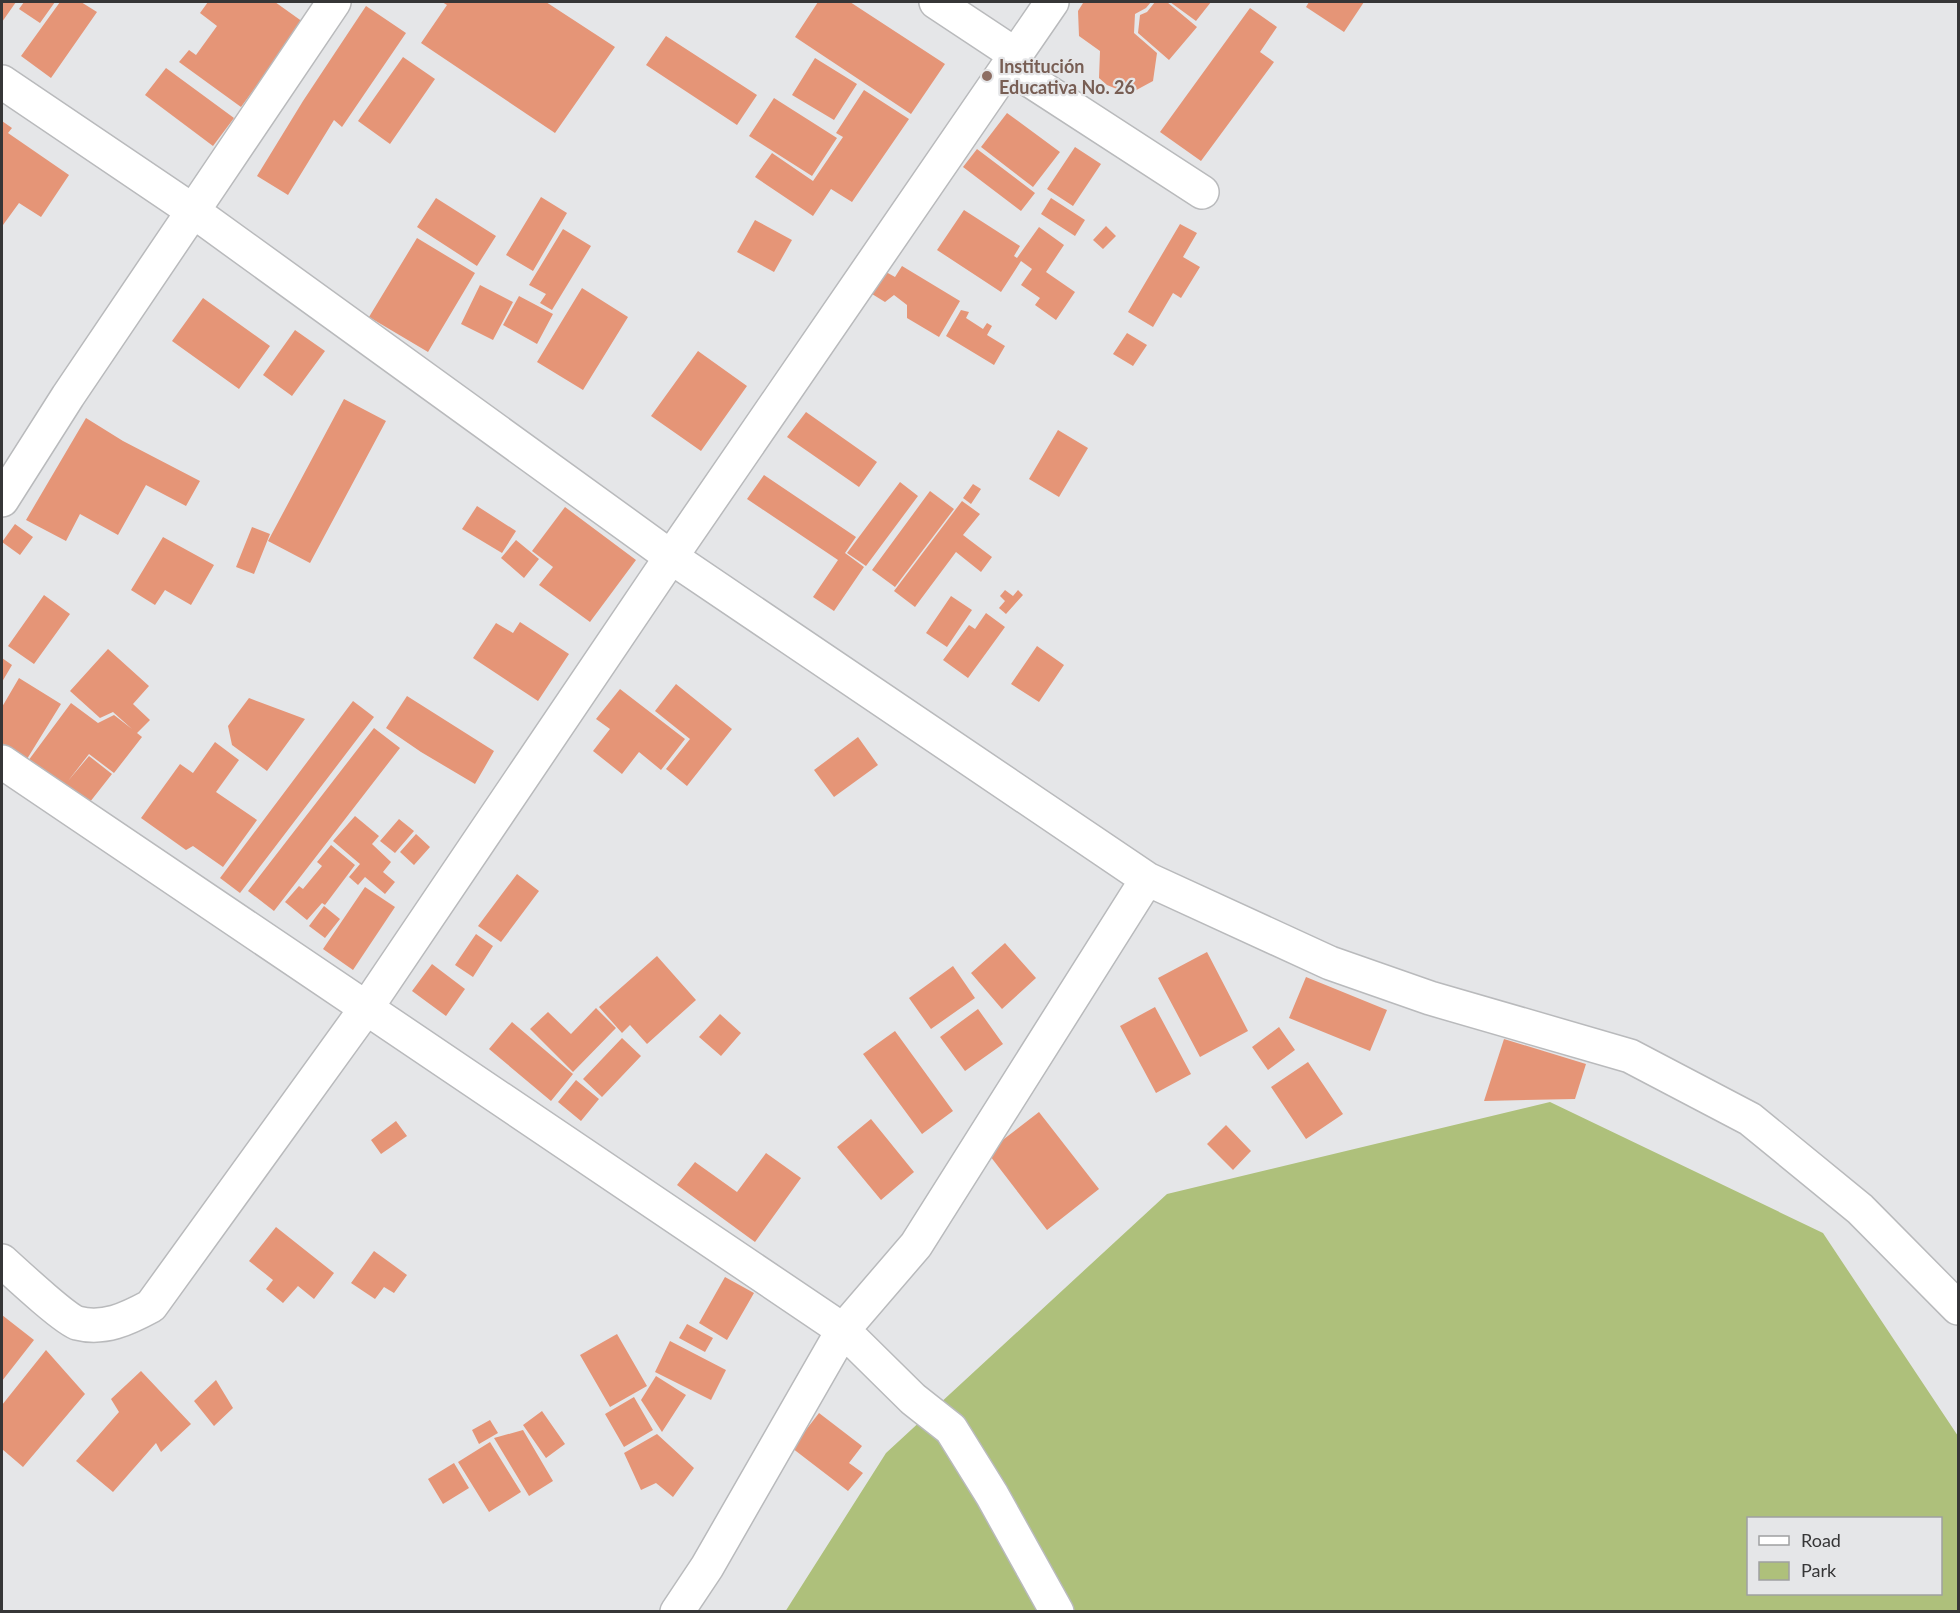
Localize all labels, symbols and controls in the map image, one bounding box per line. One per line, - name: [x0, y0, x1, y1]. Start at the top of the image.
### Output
- place label: Institución Educativa No. 26: [999, 55, 1135, 98]
- marker: Institución Educativa No. 26: [980, 69, 994, 83]
- legend: [1747, 1517, 1942, 1595]
- text: Road: [1801, 1529, 1841, 1551]
- text: Park: [1801, 1559, 1837, 1581]

